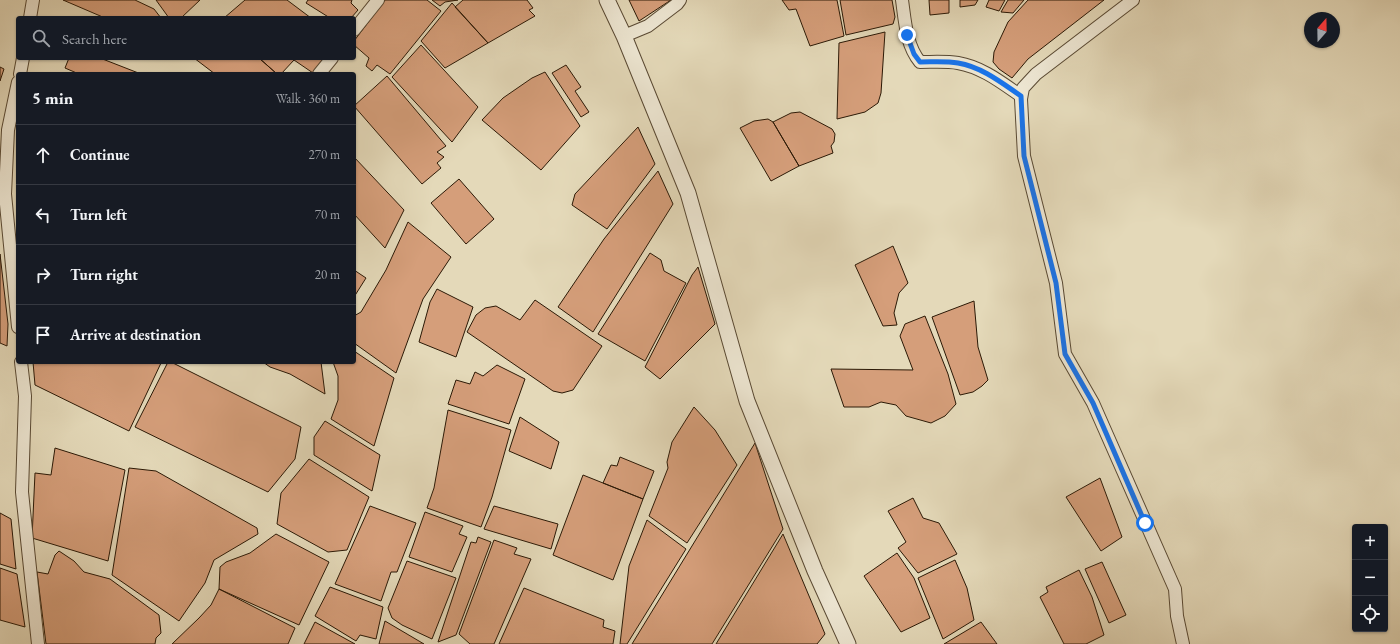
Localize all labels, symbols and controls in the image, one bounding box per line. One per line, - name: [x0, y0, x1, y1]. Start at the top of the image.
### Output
- north arrow: [1304, 12, 1340, 48]
- search box: [16, 16, 356, 60]
- route end: [898, 26, 916, 44]
- icon: search: [30, 27, 52, 49]
- text: Search here: [62, 29, 127, 48]
- text: 5 min: [32, 87, 73, 109]
- text: Walk · 360 m: [276, 90, 340, 107]
- icon: ahead: [32, 144, 54, 166]
- text: Continue: [70, 145, 130, 164]
- text: 270 m: [309, 146, 340, 163]
- icon: left: [32, 204, 54, 226]
- text: Turn left: [70, 205, 127, 224]
- text: 70 m: [315, 206, 340, 223]
- icon: right: [32, 264, 54, 286]
- text: Turn right: [70, 265, 138, 284]
- text: 20 m: [315, 266, 340, 283]
- icon: arrive: [32, 324, 54, 346]
- text: Arrive at destination: [70, 325, 201, 344]
- route start: [1136, 514, 1154, 532]
- map controls: [1352, 524, 1388, 632]
- button: +: [1352, 524, 1388, 560]
- button: −: [1352, 560, 1388, 596]
- button: locate: [1352, 596, 1388, 632]

